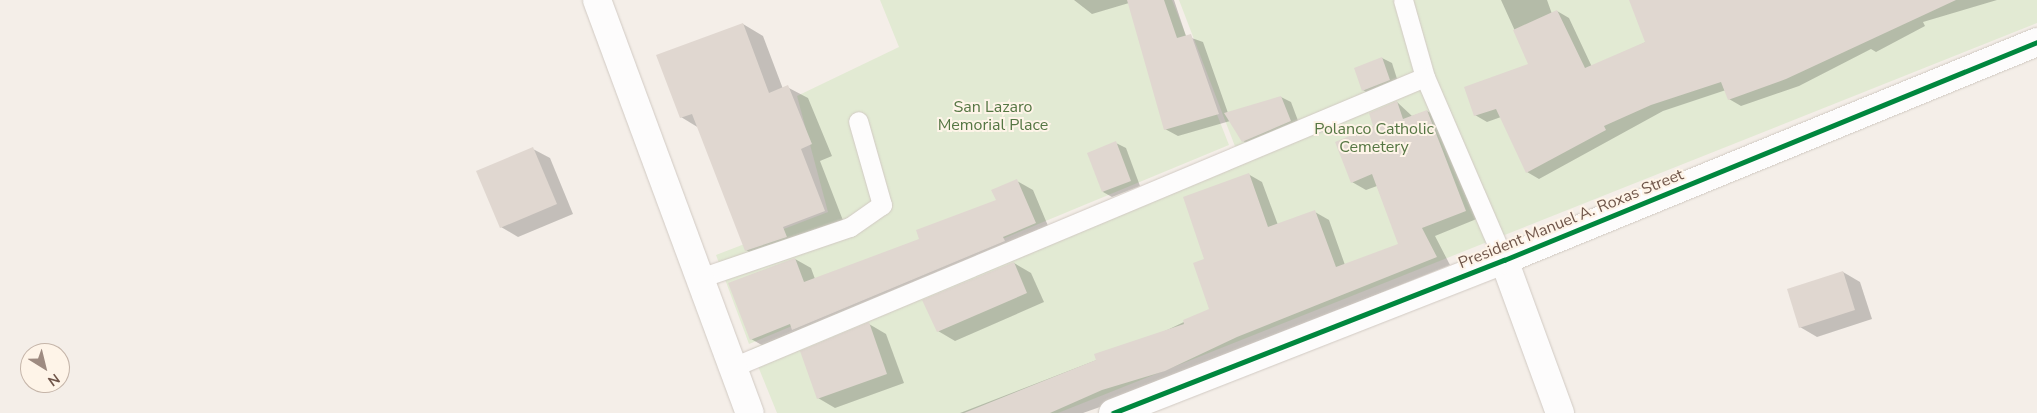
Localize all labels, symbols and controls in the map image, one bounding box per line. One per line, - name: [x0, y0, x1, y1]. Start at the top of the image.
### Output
- park label: San Lazaro Memorial Place: [938, 97, 1048, 135]
- park label: Polanco Catholic Cemetery: [1314, 119, 1434, 157]
- street label: President Manuel A. Roxas Street: [1456, 165, 1686, 273]
- north arrow: [20, 343, 70, 393]
- text: N: [44, 369, 63, 390]

